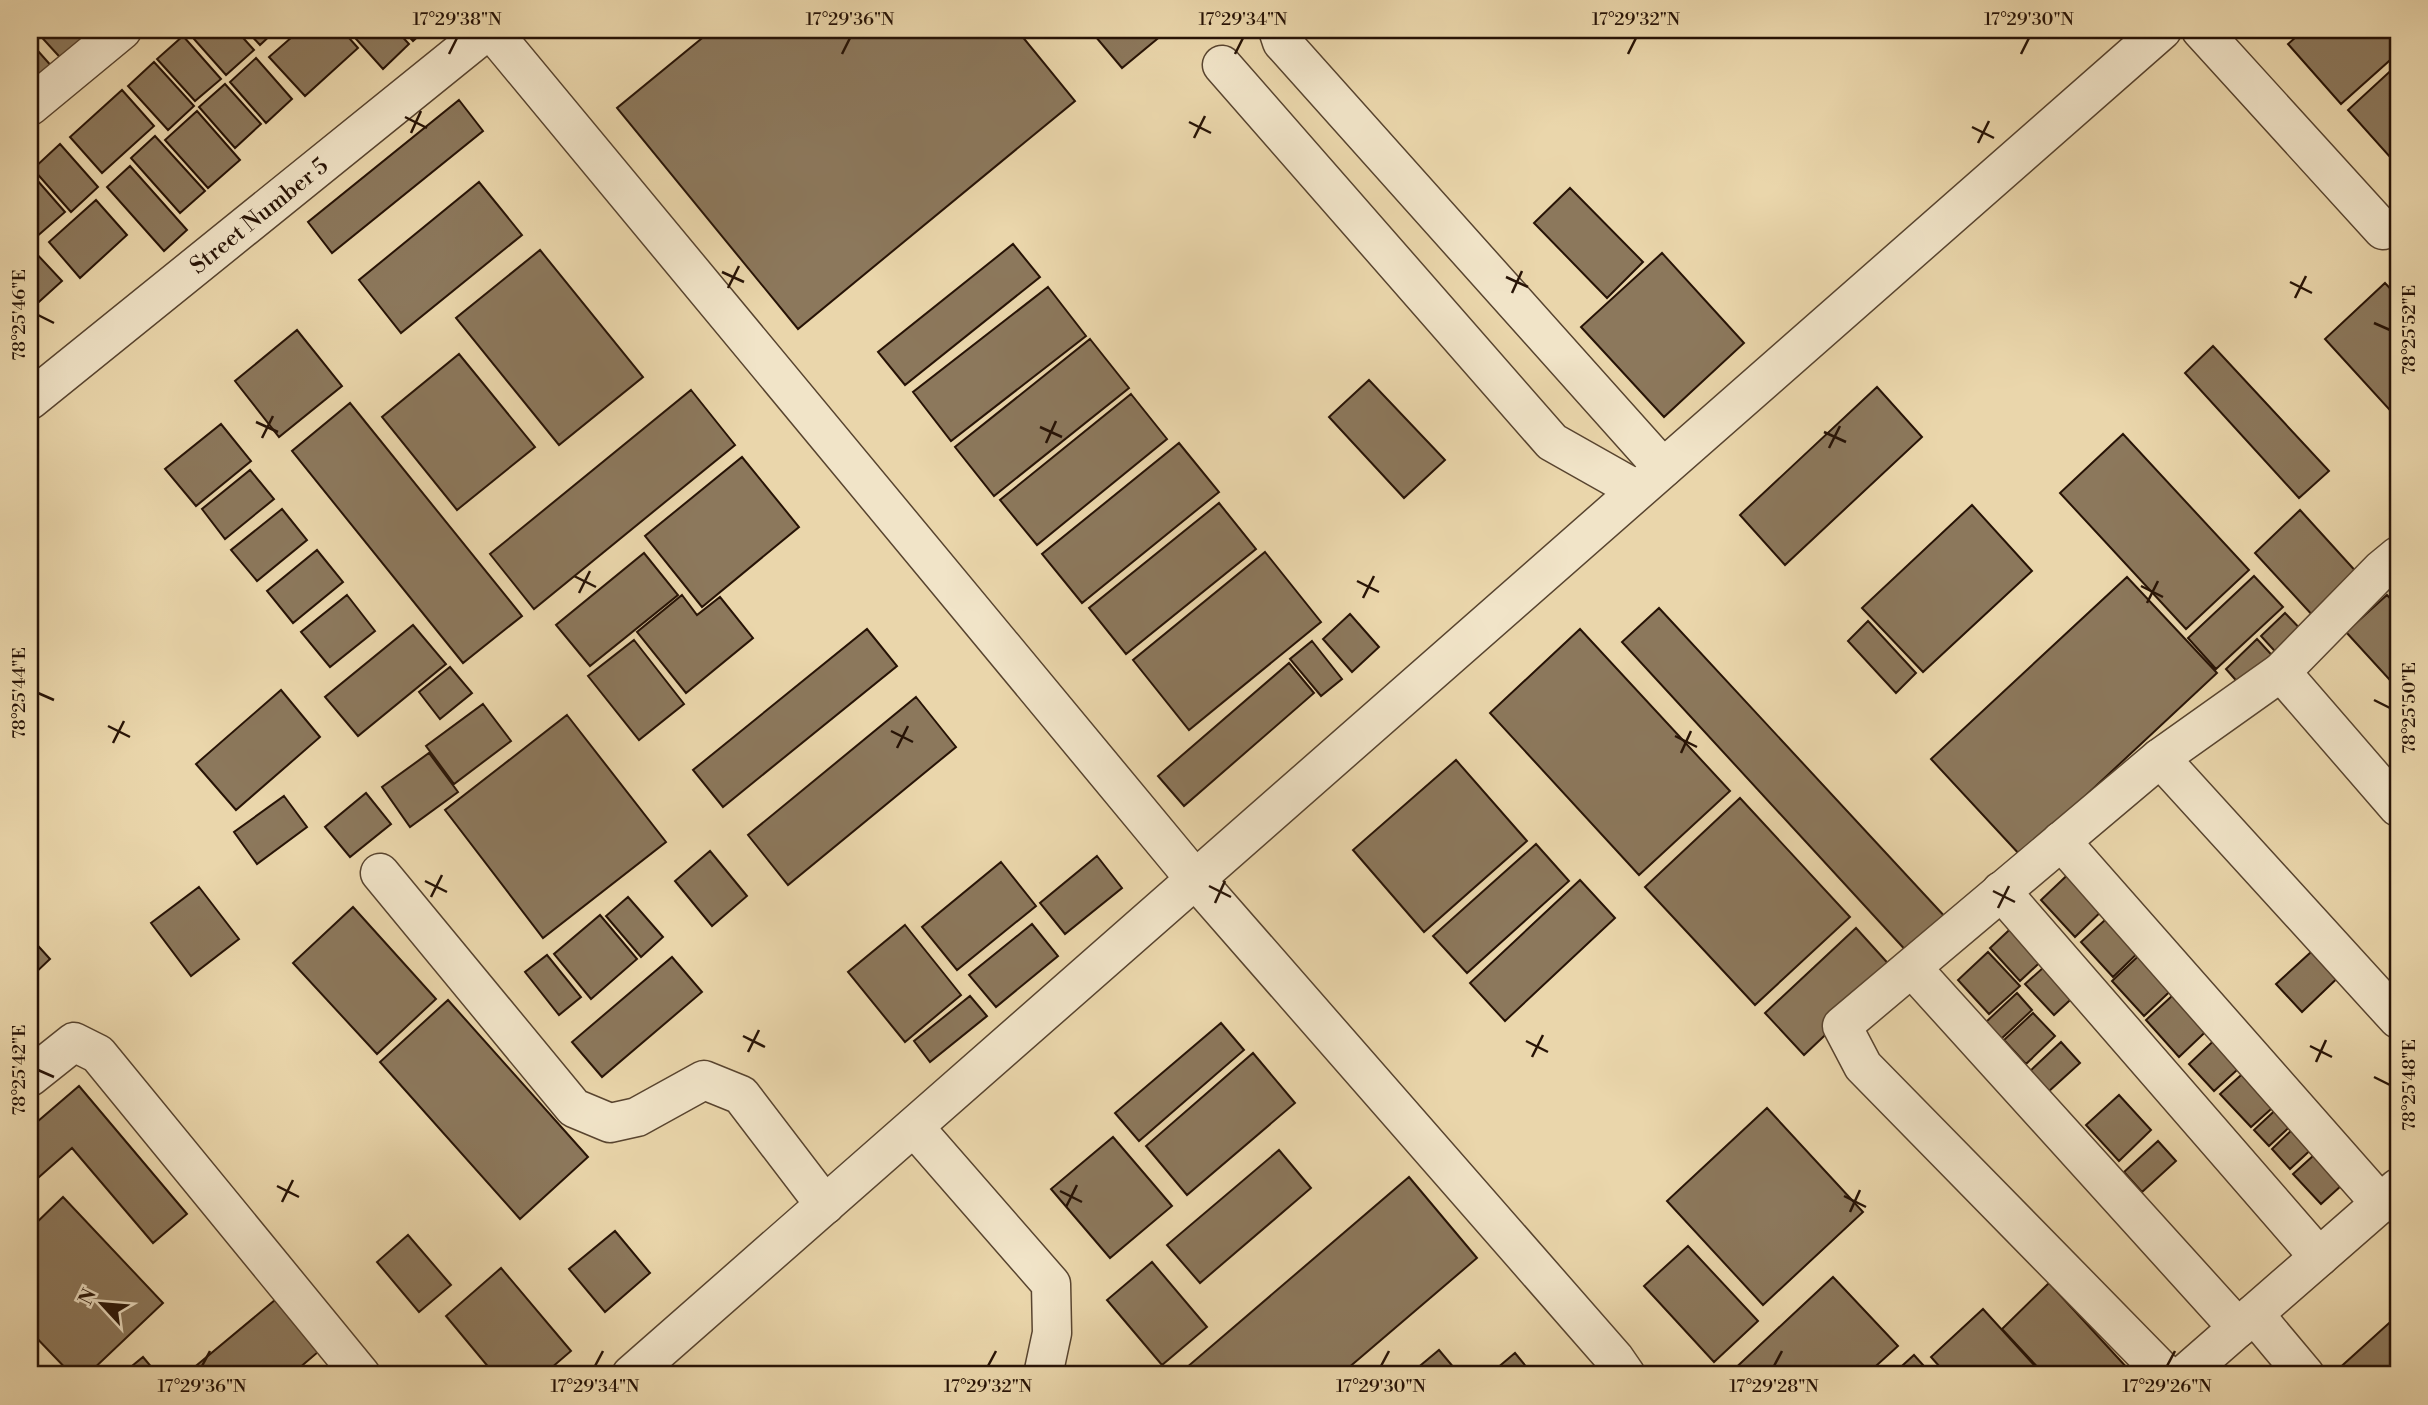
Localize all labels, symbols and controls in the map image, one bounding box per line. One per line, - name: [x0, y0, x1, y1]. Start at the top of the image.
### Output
- text: 17°29'38"N: [412, 8, 502, 31]
- text: 17°29'36"N: [806, 8, 895, 31]
- text: 17°29'34"N: [1198, 8, 1288, 31]
- text: 17°29'32"N: [1592, 8, 1681, 31]
- text: 17°29'30"N: [1984, 8, 2075, 31]
- street label: Street Number 5: [185, 152, 334, 280]
- text: 78°25'46"E: [8, 269, 31, 361]
- text: 78°25'52"E: [2398, 285, 2421, 375]
- text: 78°25'44"E: [8, 647, 31, 739]
- text: 78°25'50"E: [2398, 662, 2421, 754]
- text: 78°25'42"E: [8, 1024, 31, 1116]
- text: 78°25'48"E: [2398, 1039, 2421, 1131]
- north arrow: [66, 1268, 136, 1338]
- text: N: [74, 1285, 102, 1309]
- text: 17°29'36"N: [158, 1375, 247, 1398]
- text: 17°29'34"N: [550, 1375, 640, 1398]
- text: 17°29'32"N: [944, 1375, 1033, 1398]
- text: 17°29'30"N: [1336, 1375, 1427, 1398]
- text: 17°29'28"N: [1729, 1375, 1819, 1398]
- text: 17°29'26"N: [2122, 1375, 2212, 1398]

